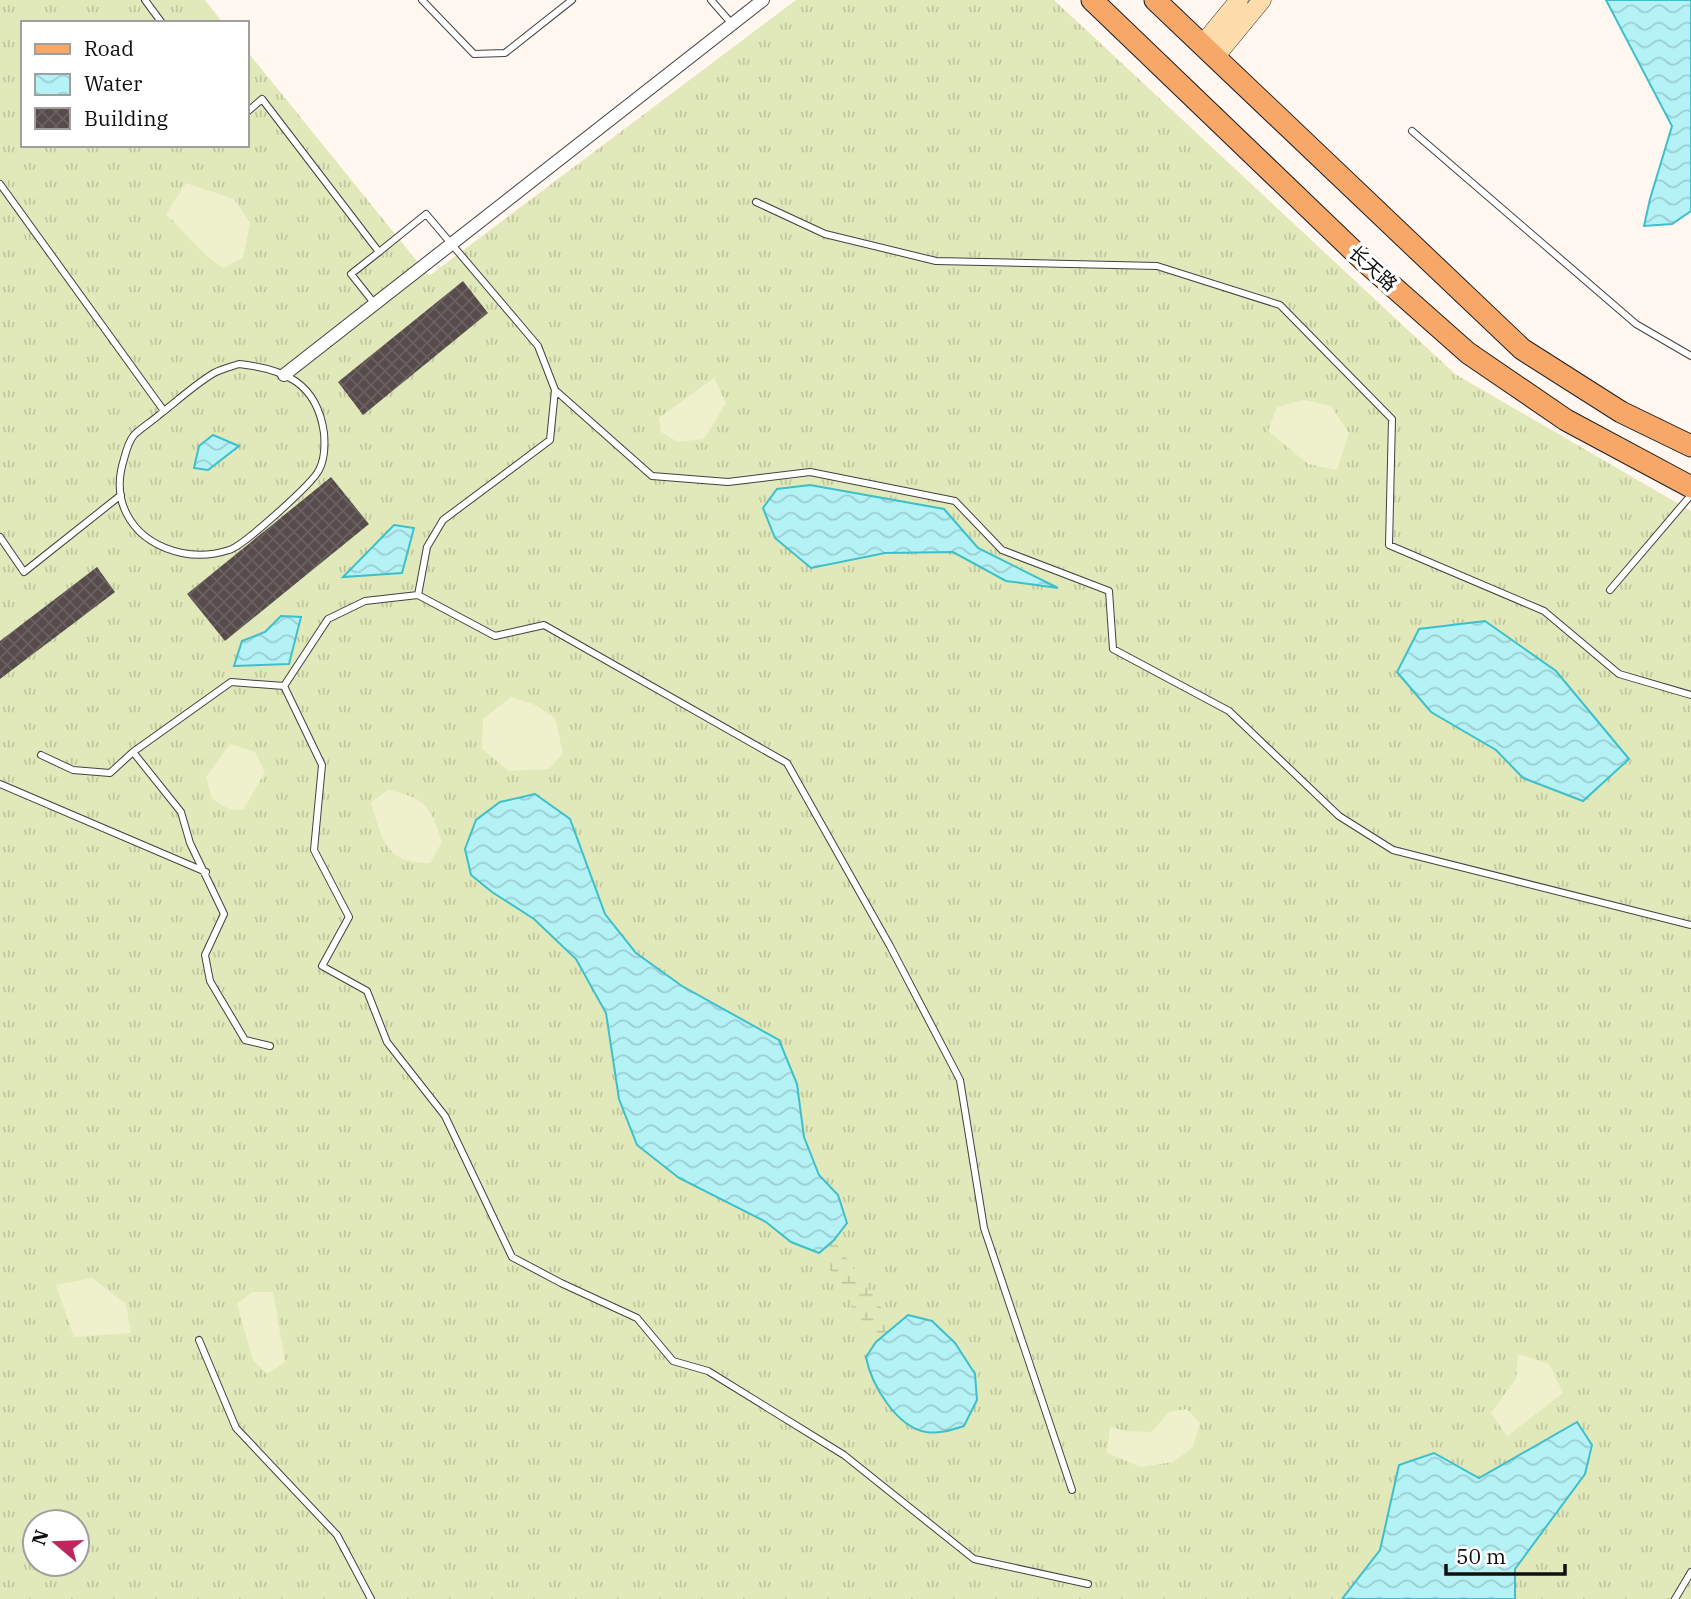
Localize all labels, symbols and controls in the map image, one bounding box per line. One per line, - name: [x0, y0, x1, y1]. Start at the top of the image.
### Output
- legend: [21, 21, 248, 147]
- text: Road: [84, 34, 134, 62]
- text: Water: [84, 69, 143, 97]
- text: Building: [84, 104, 169, 132]
- street label: 长天路: [1344, 240, 1402, 296]
- north arrow: [21, 1508, 91, 1578]
- text: N: [26, 1526, 54, 1548]
- scale bar: [1446, 1532, 1565, 1576]
- text: 50 m: [1456, 1542, 1506, 1570]

